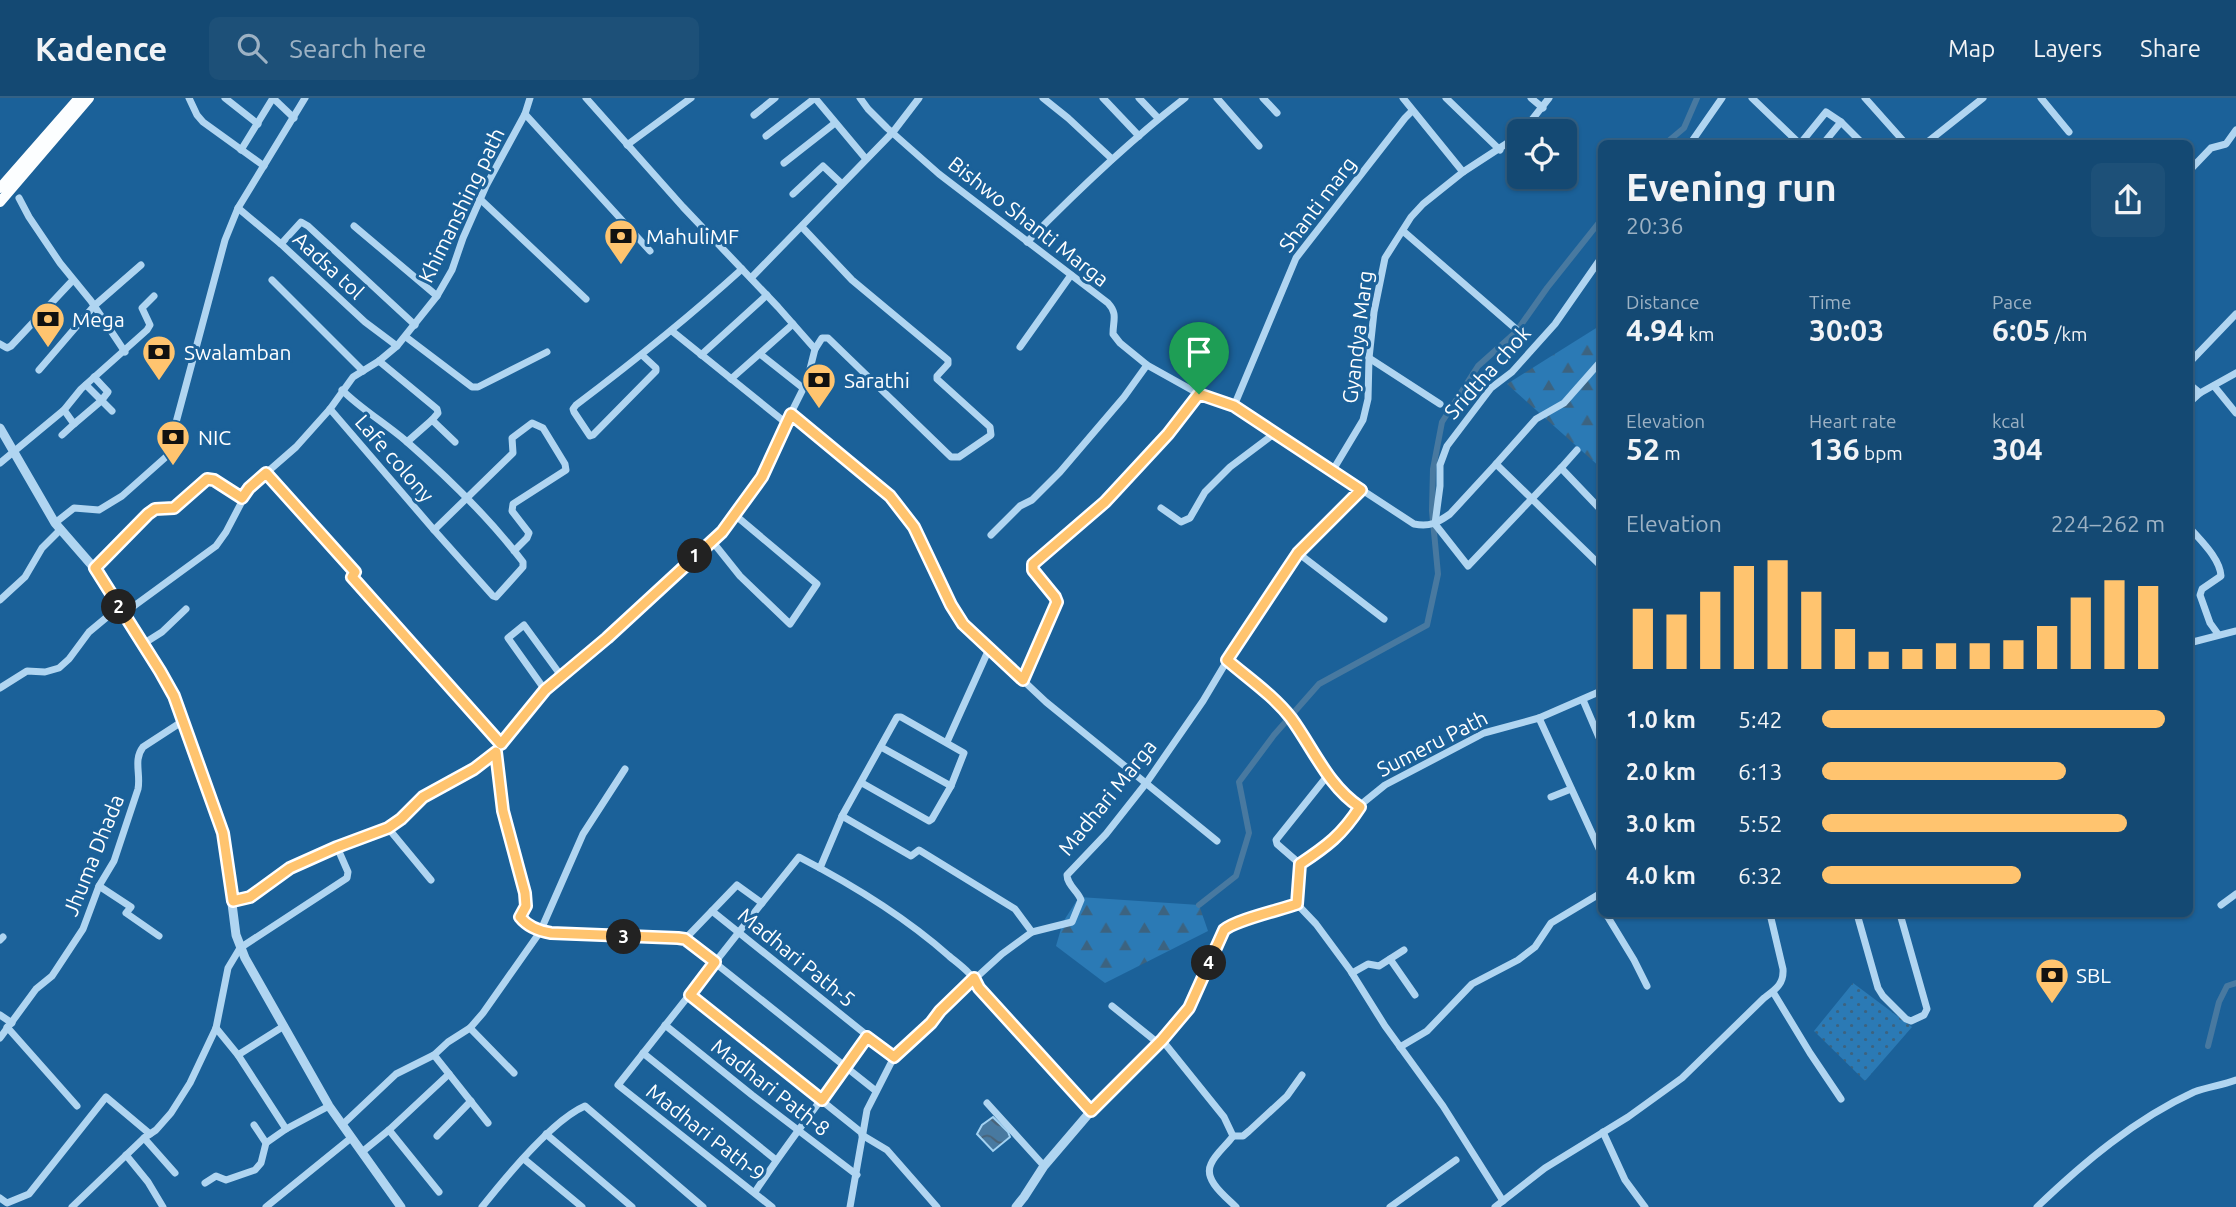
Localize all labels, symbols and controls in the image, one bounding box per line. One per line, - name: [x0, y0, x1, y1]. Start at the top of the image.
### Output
- search box: [209, 17, 699, 80]
- icon: search: [233, 29, 271, 67]
- text: Kadence: [35, 30, 167, 67]
- text: Search here: [289, 34, 427, 63]
- text: Map: [1948, 35, 1995, 62]
- text: Layers: [2033, 35, 2102, 62]
- text: Share: [2140, 35, 2201, 62]
- map controls: [1507, 119, 1577, 189]
- button: locate: [1507, 119, 1577, 189]
- street label: Khimanshing path: [413, 124, 509, 286]
- street label: Bishwo Shanti Marga: [944, 151, 1114, 291]
- street label: Shanti marg: [1273, 152, 1361, 256]
- button: share: [2091, 163, 2165, 237]
- text: Evening run: [1626, 166, 1837, 208]
- text: 20:36: [1626, 213, 1684, 238]
- bank icon: MahuliMF: [602, 217, 640, 266]
- place label: MahuliMF: [646, 224, 739, 248]
- street label: Aadsa tol: [289, 226, 369, 304]
- street label: Gyandya Marg: [1337, 269, 1377, 405]
- text: Distance: [1626, 291, 1700, 313]
- text: Time: [1809, 291, 1851, 313]
- text: Pace: [1992, 291, 2032, 313]
- bank icon: Mega: [29, 300, 67, 349]
- place label: Mega: [72, 307, 125, 331]
- text: 4.94: [1626, 313, 1684, 347]
- text: 30:03: [1809, 313, 1884, 347]
- text: 6:05: [1992, 313, 2050, 347]
- street label: Sridtha chok: [1439, 320, 1535, 423]
- pin: [1169, 322, 1229, 394]
- text: km: [1684, 323, 1714, 345]
- text: /km: [2050, 323, 2088, 345]
- bank icon: Swalamban: [140, 333, 178, 382]
- icon: arrive: [1180, 333, 1218, 371]
- place label: Swalamban: [184, 340, 292, 364]
- bank icon: Sarathi: [800, 361, 838, 410]
- place label: Sarathi: [844, 368, 910, 392]
- street label: Lafe colony: [351, 410, 439, 506]
- text: Elevation: [1626, 410, 1705, 432]
- text: Heart rate: [1809, 410, 1896, 432]
- text: kcal: [1992, 410, 2025, 432]
- bank icon: NIC: [154, 418, 192, 467]
- place label: NIC: [198, 425, 231, 449]
- text: 52: [1626, 432, 1660, 466]
- text: 136: [1809, 432, 1860, 466]
- text: 304: [1992, 432, 2043, 466]
- text: m: [1660, 442, 1681, 464]
- text: bpm: [1860, 442, 1903, 464]
- text: Elevation: [1626, 511, 1722, 536]
- text: 224–262 m: [2051, 511, 2165, 536]
- pin: 1: [678, 538, 712, 574]
- text: 1: [689, 544, 700, 566]
- pin: 2: [102, 589, 136, 624]
- text: 2: [113, 595, 124, 617]
- street label: Sumeru Path: [1373, 705, 1491, 781]
- text: 1.0 km: [1626, 707, 1696, 732]
- text: 5:42: [1738, 707, 1783, 732]
- street label: Madhari Marga: [1053, 734, 1161, 860]
- text: 2.0 km: [1626, 759, 1696, 784]
- text: 6:13: [1738, 759, 1783, 784]
- street label: Jhuma Dhada: [58, 791, 128, 919]
- text: 3.0 km: [1626, 811, 1696, 836]
- text: 5:52: [1738, 811, 1783, 836]
- text: 4.0 km: [1626, 863, 1696, 888]
- text: 6:32: [1738, 863, 1783, 888]
- street label: Madhari Path-5: [734, 903, 860, 1011]
- pin: 3: [606, 920, 642, 954]
- text: 3: [618, 925, 629, 947]
- pin: 4: [1192, 946, 1226, 980]
- text: 4: [1203, 951, 1214, 973]
- bank icon: SBL: [2033, 956, 2071, 1005]
- place label: SBL: [2076, 963, 2111, 987]
- street label: Madhari Path-8: [707, 1033, 835, 1141]
- street label: Madhari Path-9: [642, 1078, 770, 1186]

